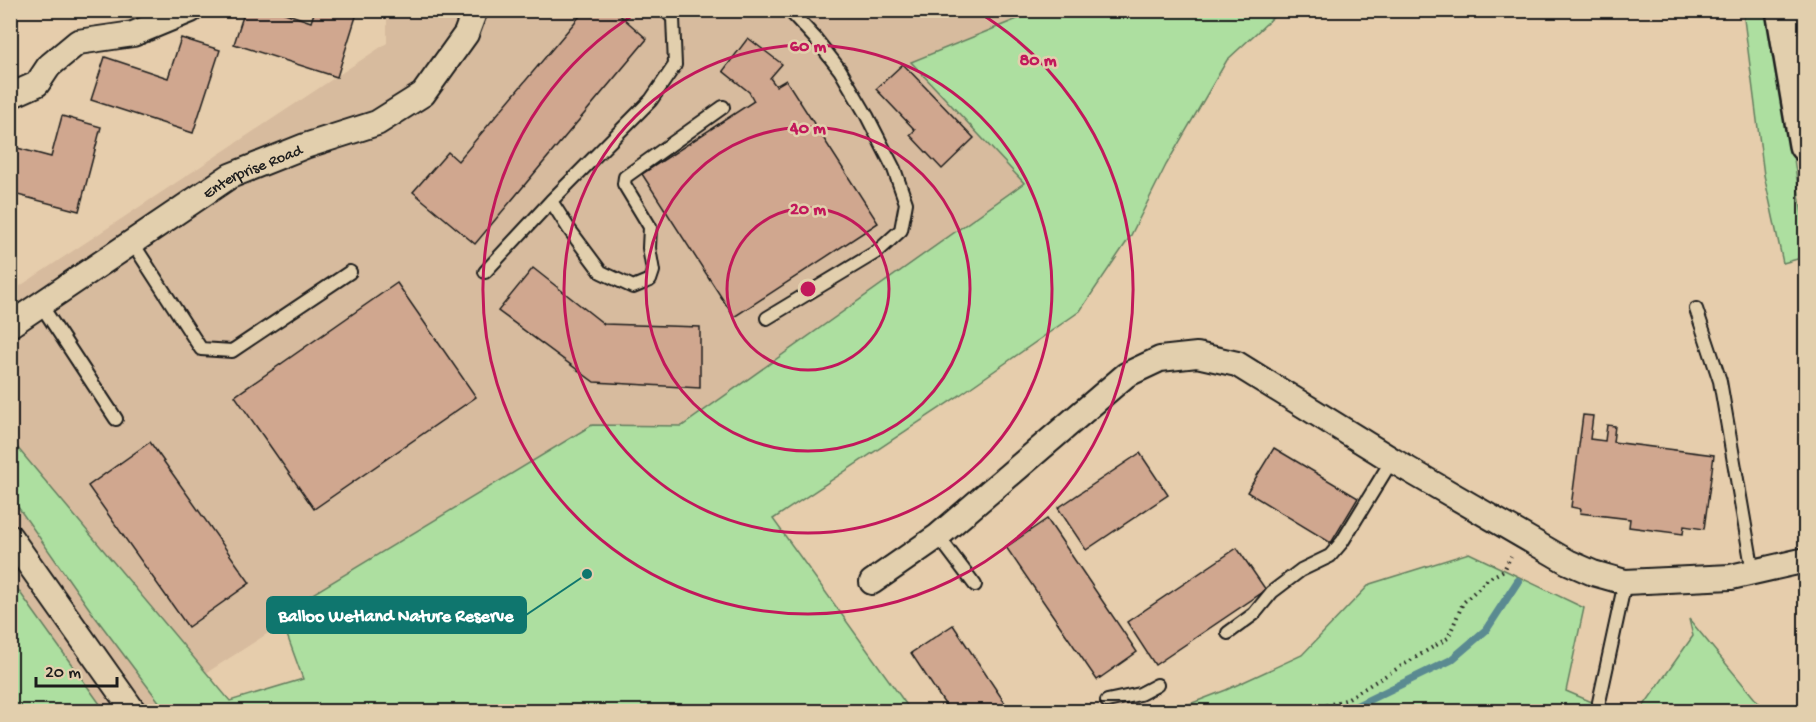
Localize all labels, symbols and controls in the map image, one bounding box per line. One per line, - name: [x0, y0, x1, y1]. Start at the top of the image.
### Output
- text: 60 m: [790, 37, 826, 58]
- text: 80 m: [1019, 51, 1057, 72]
- text: 40 m: [789, 119, 826, 140]
- street label: Enterprise Road: [200, 141, 307, 205]
- text: 20 m: [790, 200, 826, 221]
- centre of rings: [798, 279, 818, 299]
- callout: Balloo Wetland Nature Reserve: [267, 597, 526, 633]
- text: Balloo Wetland Nature Reserve: [277, 607, 514, 628]
- scale bar: [36, 650, 117, 688]
- text: 20 m: [45, 663, 81, 684]

